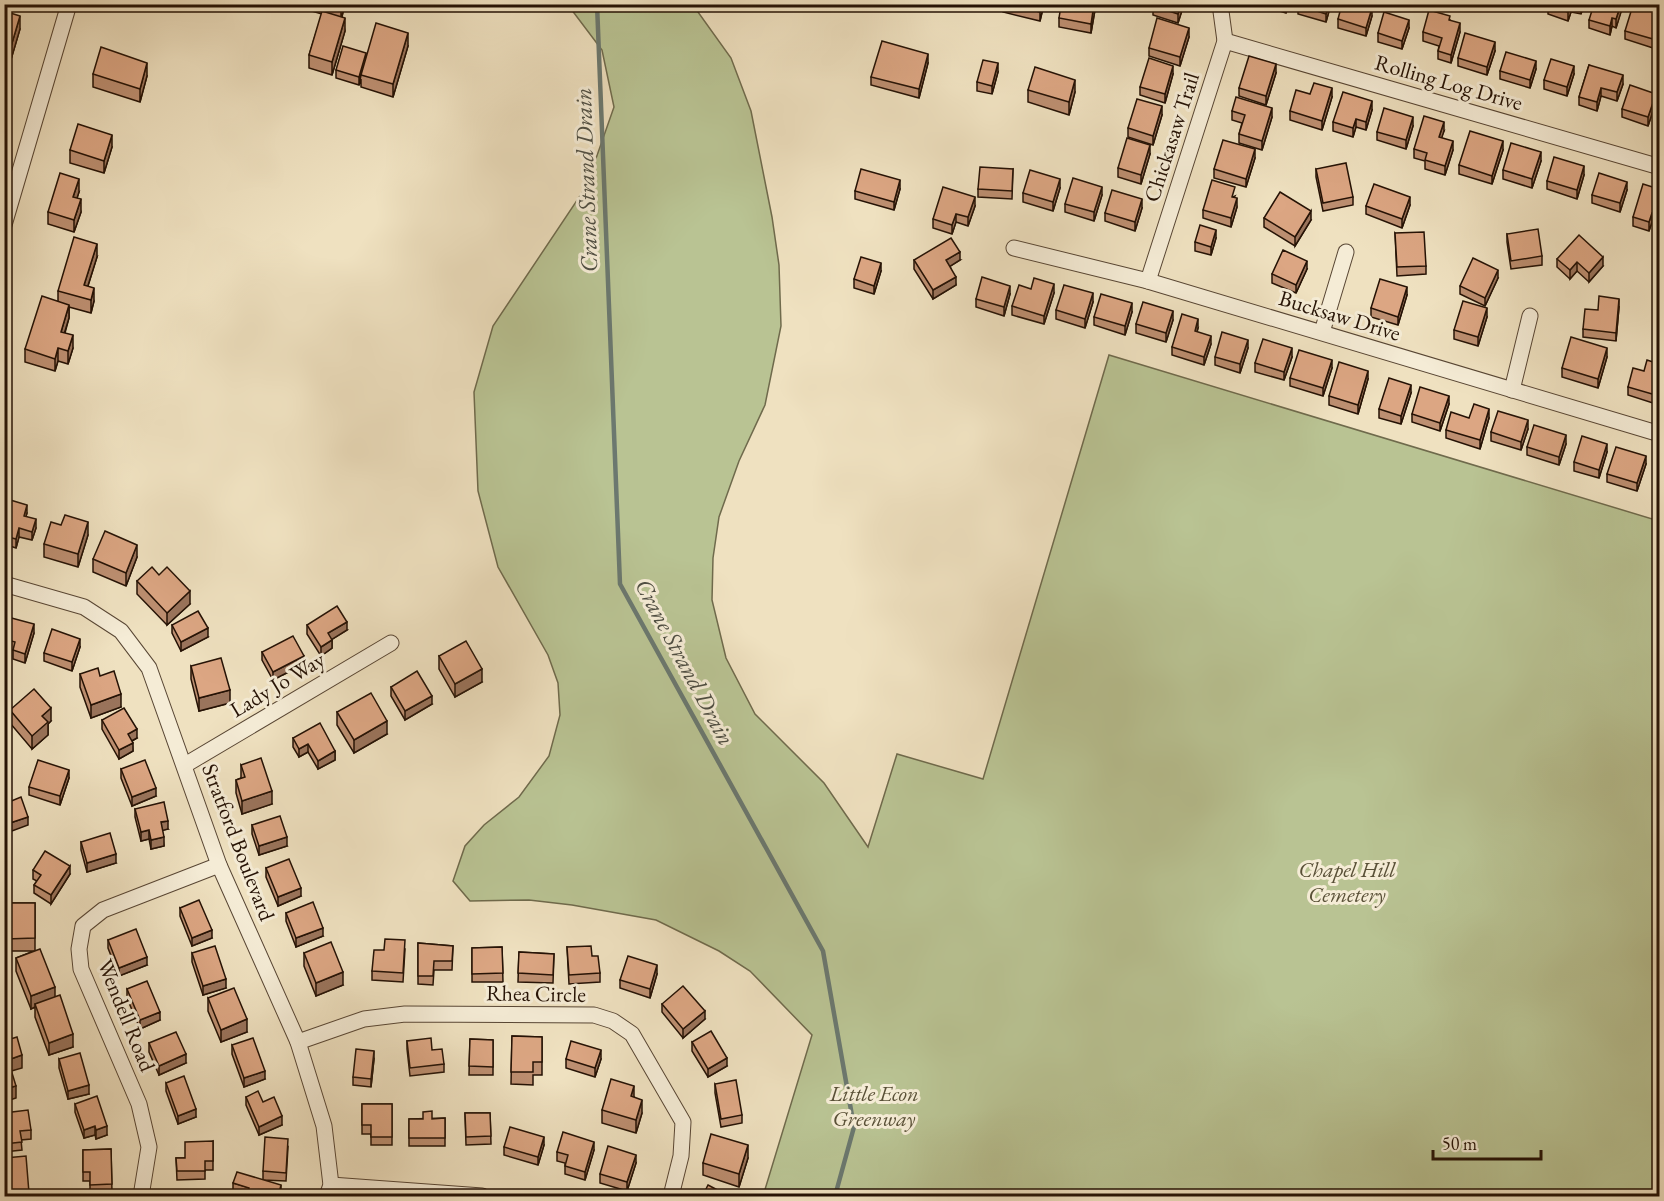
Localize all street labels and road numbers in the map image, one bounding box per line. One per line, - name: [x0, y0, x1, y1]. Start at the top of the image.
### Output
- street label: Rolling Log Drive: [1372, 48, 1527, 118]
- street label: Chickasaw Trail: [1137, 69, 1206, 206]
- street label: Bucksaw Drive: [1276, 283, 1405, 348]
- street label: Lady Jo Way: [224, 645, 330, 724]
- street label: Stratford Boulevard: [195, 759, 282, 926]
- street label: Wendell Road: [91, 955, 163, 1077]
- street label: Rhea Circle: [486, 978, 587, 1009]

